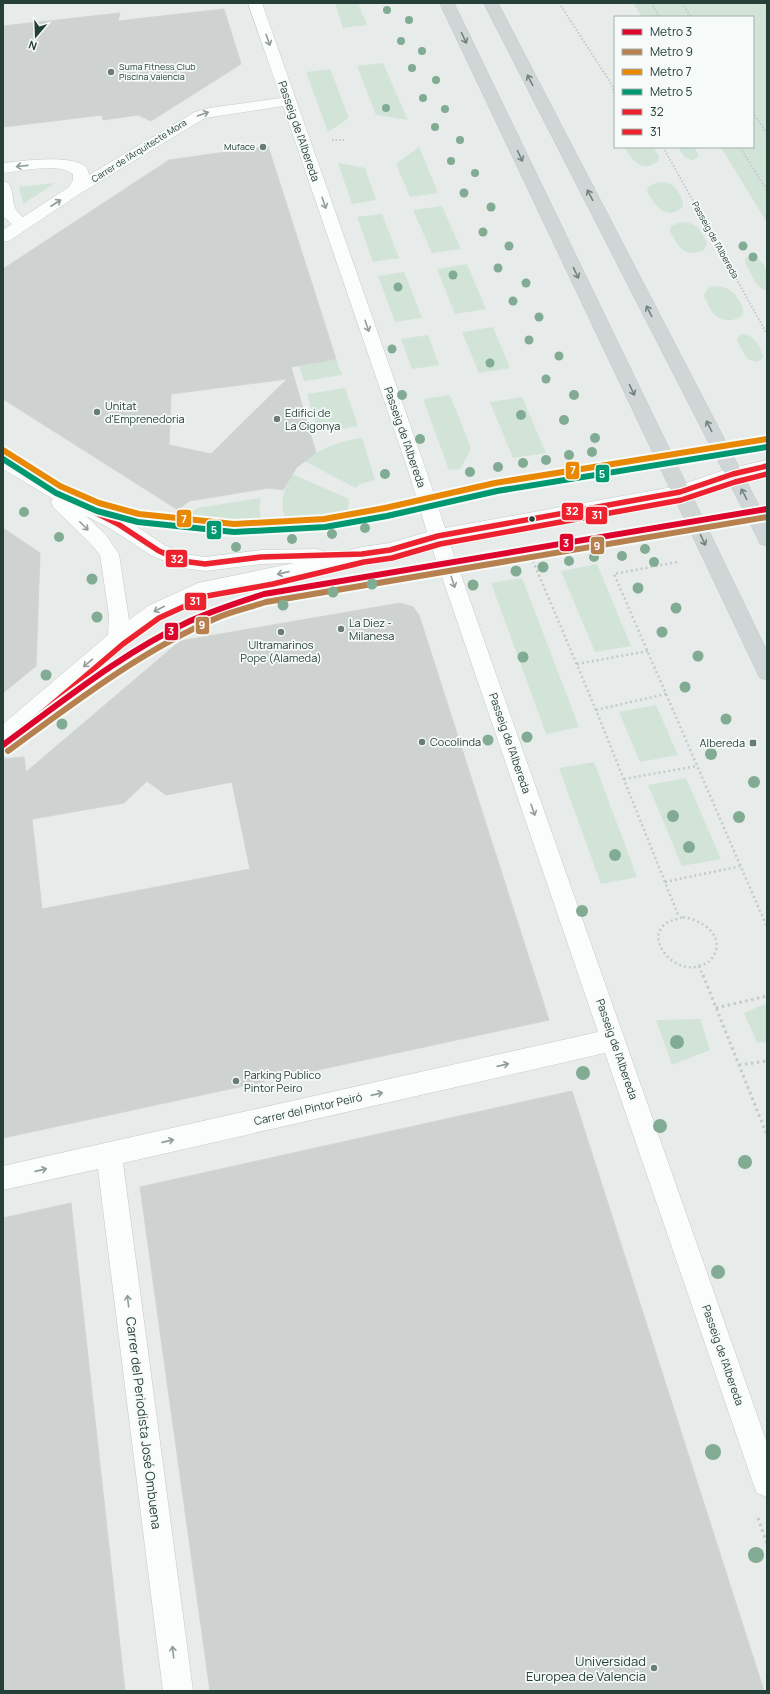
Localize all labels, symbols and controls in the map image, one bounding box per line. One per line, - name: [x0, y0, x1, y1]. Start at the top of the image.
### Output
- north arrow: [16, 16, 56, 56]
- legend: [614, 16, 754, 148]
- text: Metro 3: [650, 23, 692, 40]
- one-way arrow: [461, 32, 468, 44]
- one-way arrow: [265, 33, 272, 46]
- text: N: [26, 38, 39, 54]
- text: Metro 9: [650, 43, 693, 60]
- place label: Suma Fitness Club Piscina Valencia: [119, 60, 196, 83]
- text: Metro 7: [650, 63, 692, 80]
- marker: Suma Fitness Club Piscina Valencia: [106, 67, 116, 77]
- one-way arrow: [526, 74, 534, 86]
- street label: Passeig de l'Albereda: [275, 78, 324, 183]
- text: Metro 5: [650, 83, 693, 100]
- text: 32: [650, 103, 664, 120]
- one-way arrow: [196, 110, 209, 117]
- street label: Carrer de l'Arquitecte Mora: [89, 116, 189, 185]
- text: 31: [650, 123, 661, 140]
- place label: Muface: [224, 140, 255, 153]
- marker: Muface: [258, 142, 268, 152]
- one-way arrow: [517, 149, 524, 161]
- one-way arrow: [16, 162, 29, 170]
- one-way arrow: [586, 189, 593, 201]
- one-way arrow: [321, 197, 329, 209]
- one-way arrow: [50, 199, 61, 207]
- street label: Passeig de l'Albereda: [689, 199, 742, 281]
- one-way arrow: [573, 267, 580, 279]
- one-way arrow: [645, 305, 653, 317]
- one-way arrow: [364, 320, 371, 333]
- street label: Passeig de l'Albereda: [381, 384, 430, 489]
- one-way arrow: [629, 384, 636, 396]
- place label: Unitat d'Emprenedoria: [105, 398, 185, 426]
- place label: Edifici de La Cigonya: [285, 405, 340, 433]
- marker: Unitat d'Emprenedoria: [92, 407, 102, 417]
- marker: Edifici de La Cigonya: [272, 414, 282, 424]
- one-way arrow: [705, 421, 712, 433]
- line badge: 7: [565, 461, 580, 480]
- text: 7: [570, 462, 576, 477]
- line badge: 5: [595, 464, 610, 483]
- text: 5: [599, 466, 605, 481]
- one-way arrow: [739, 488, 747, 500]
- line badge: 32: [561, 502, 584, 521]
- text: 32: [566, 503, 578, 518]
- line badge: 31: [585, 506, 608, 525]
- text: 31: [591, 507, 603, 522]
- line badge: 7: [176, 509, 192, 528]
- text: 7: [181, 511, 187, 526]
- unlabelled marker: [527, 514, 537, 524]
- line badge: 5: [206, 520, 222, 540]
- one-way arrow: [79, 521, 89, 531]
- text: 5: [211, 522, 217, 537]
- line badge: 3: [559, 533, 574, 552]
- one-way arrow: [700, 533, 707, 545]
- text: 3: [563, 535, 569, 550]
- line badge: 9: [590, 536, 605, 555]
- text: 9: [594, 538, 601, 553]
- line badge: 32: [165, 549, 188, 568]
- text: 32: [171, 551, 183, 566]
- one-way arrow: [277, 570, 290, 577]
- one-way arrow: [450, 575, 457, 588]
- line badge: 31: [184, 592, 207, 611]
- text: 31: [189, 593, 201, 608]
- one-way arrow: [153, 605, 165, 613]
- place label: La Diez - Milanesa: [349, 615, 394, 643]
- line badge: 9: [195, 616, 210, 635]
- text: 9: [199, 617, 206, 632]
- line badge: 3: [164, 622, 179, 641]
- text: 3: [168, 623, 174, 638]
- marker: La Diez - Milanesa: [336, 624, 346, 634]
- marker: Ultramarinos Pope (Alameda): [276, 627, 286, 637]
- place label: Ultramarinos Pope (Alameda): [240, 637, 322, 665]
- one-way arrow: [83, 658, 94, 667]
- street label: Passeig de l'Albereda: [486, 690, 535, 795]
- place label: Cocolinda: [430, 734, 481, 749]
- place label: Albereda: [700, 735, 745, 750]
- marker: Cocolinda: [417, 737, 427, 747]
- marker: Albereda: [748, 738, 758, 748]
- one-way arrow: [530, 804, 537, 817]
- street label: Passeig de l'Albereda: [593, 996, 642, 1101]
- one-way arrow: [497, 1061, 510, 1069]
- place label: Parking Publico Pintor Peiro: [244, 1067, 321, 1095]
- marker: Parking Publico Pintor Peiro: [231, 1076, 241, 1086]
- street label: Carrer del Pintor Peiró: [252, 1089, 364, 1128]
- one-way arrow: [370, 1089, 383, 1097]
- one-way arrow: [161, 1137, 174, 1145]
- one-way arrow: [34, 1165, 47, 1173]
- one-way arrow: [124, 1295, 132, 1308]
- street label: Passeig de l'Albereda: [699, 1302, 748, 1407]
- street label: Carrer del Periodista José Ombuena: [122, 1316, 166, 1530]
- one-way arrow: [169, 1646, 177, 1659]
- place label: Universidad Europea de Valencia: [526, 1652, 646, 1685]
- marker: Universidad Europea de Valencia: [649, 1663, 659, 1673]

